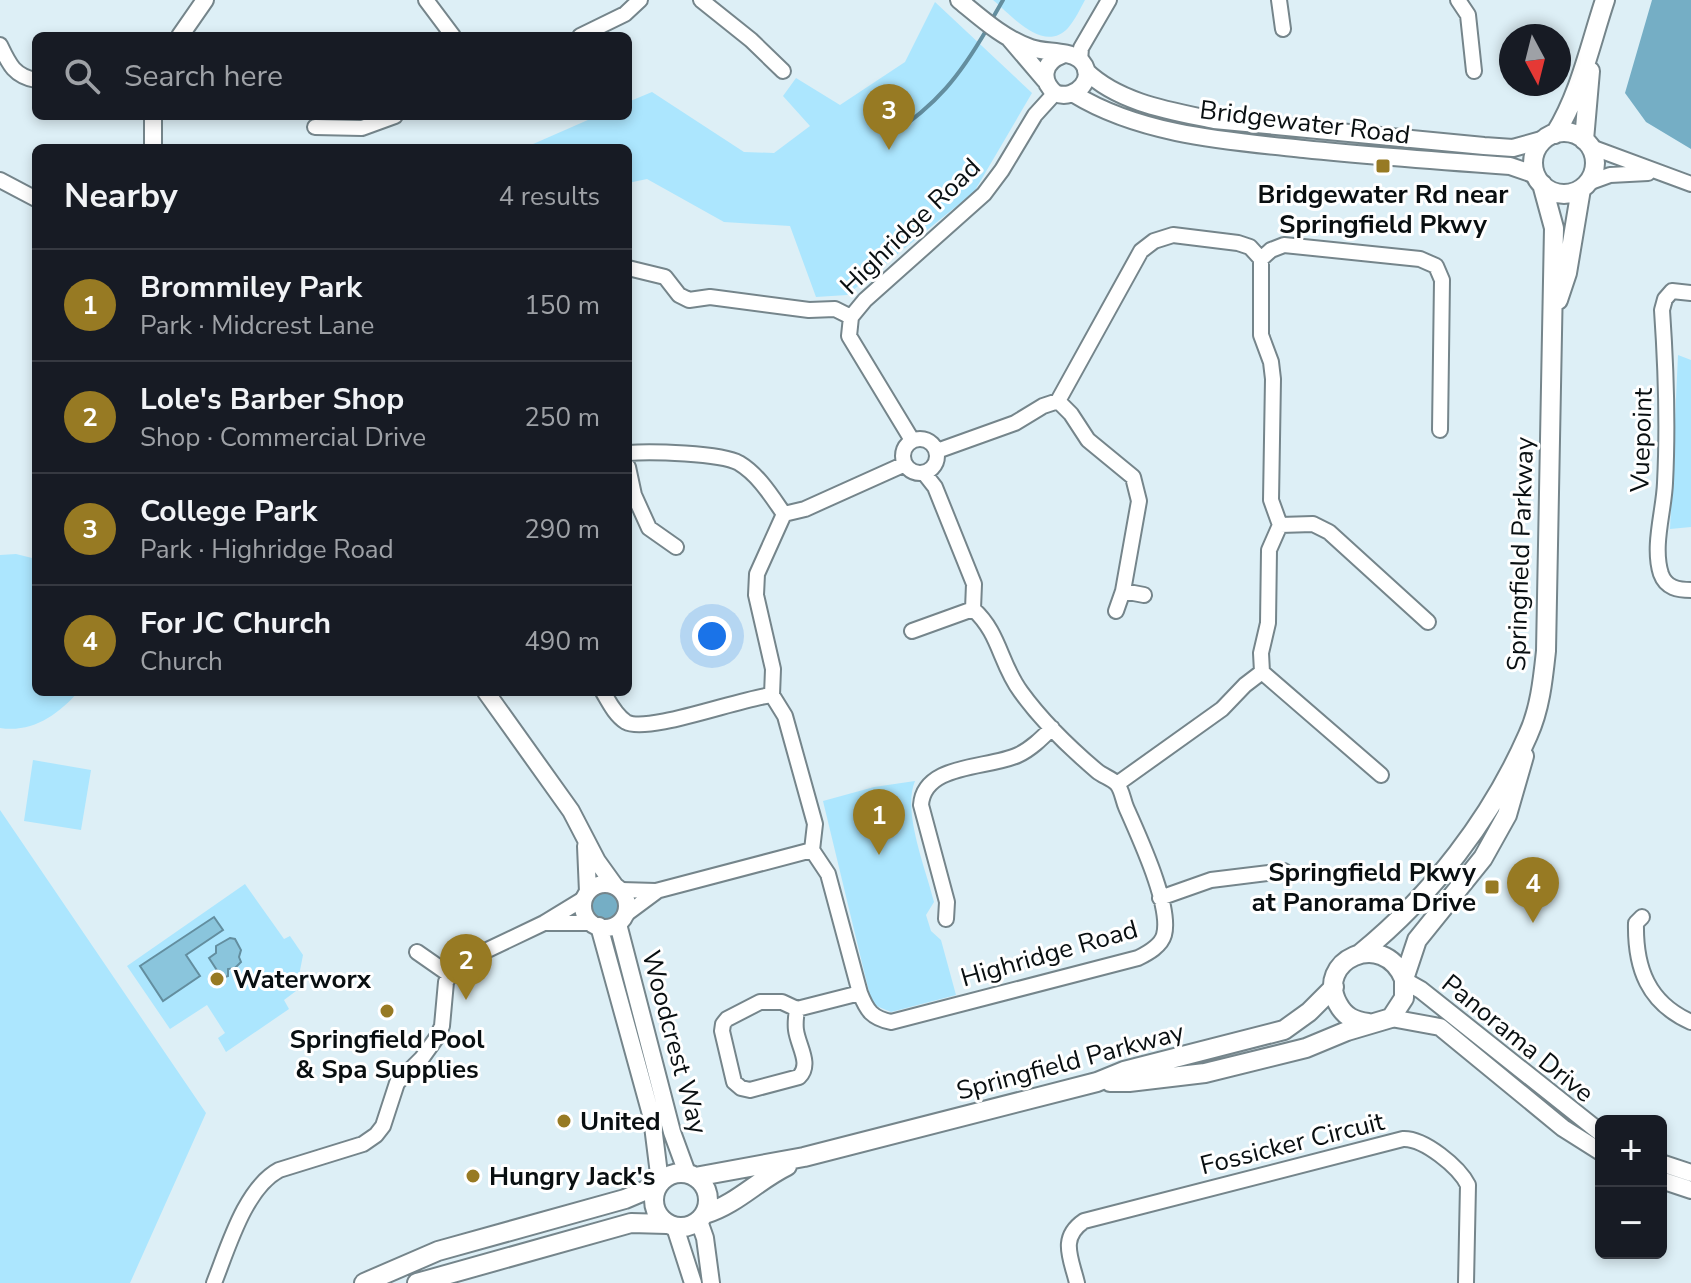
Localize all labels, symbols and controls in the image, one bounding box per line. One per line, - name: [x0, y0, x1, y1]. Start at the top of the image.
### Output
- north arrow: [1499, 24, 1571, 96]
- search box: [32, 32, 632, 120]
- icon: search: [60, 54, 104, 98]
- text: Search here: [124, 56, 283, 97]
- pin: 3: [863, 84, 915, 150]
- street label: Bridgewater Road: [1198, 92, 1412, 153]
- street label: Highridge Road: [833, 150, 988, 302]
- marker: Bridgewater Rd near Springfield Pkwy: [1374, 157, 1392, 175]
- text: Nearby: [64, 173, 178, 219]
- place label: Bridgewater Rd near Springfield Pkwy: [1257, 177, 1509, 242]
- text: 4 results: [499, 179, 600, 214]
- text: Brommiley Park: [140, 267, 362, 308]
- text: 1: [82, 288, 98, 323]
- text: 150 m: [524, 288, 600, 323]
- text: Park · Midcrest Lane: [140, 308, 374, 343]
- text: Lole's Barber Shop: [140, 379, 404, 420]
- street label: Vuepoint: [1622, 386, 1661, 494]
- text: 2: [82, 400, 98, 435]
- text: 250 m: [524, 400, 600, 435]
- text: Shop · Commercial Drive: [140, 420, 426, 455]
- street label: Springfield Parkway: [1499, 436, 1542, 672]
- text: College Park: [140, 491, 317, 532]
- text: 3: [82, 512, 98, 547]
- text: 290 m: [524, 512, 600, 547]
- text: Park · Highridge Road: [140, 532, 394, 567]
- text: For JC Church: [140, 603, 331, 644]
- your location: [692, 616, 732, 656]
- text: 4: [82, 624, 98, 659]
- text: 490 m: [524, 624, 600, 659]
- text: Church: [140, 644, 223, 679]
- pin: 1: [853, 789, 905, 855]
- place label: Springfield Pkwy at Panorama Drive: [1252, 855, 1476, 920]
- pin: 4: [1507, 857, 1559, 923]
- marker: Springfield Pkwy at Panorama Drive: [1483, 878, 1501, 896]
- street label: Highridge Road: [957, 911, 1142, 995]
- pin: 2: [440, 934, 492, 1000]
- street label: Woodcrest Way: [633, 947, 716, 1138]
- place label: Waterworx: [233, 962, 372, 997]
- street label: Panorama Drive: [1434, 966, 1601, 1111]
- marker: Waterworx: [208, 970, 226, 988]
- marker: Springfield Pool & Spa Supplies: [378, 1002, 396, 1020]
- street label: Springfield Parkway: [952, 1014, 1188, 1109]
- place label: Springfield Pool & Spa Supplies: [289, 1022, 485, 1087]
- place label: United: [580, 1104, 661, 1139]
- street label: Fossicker Circuit: [1197, 1104, 1389, 1183]
- marker: United: [555, 1112, 573, 1130]
- map controls: [1595, 1115, 1667, 1259]
- button: +: [1595, 1115, 1667, 1187]
- place label: Hungry Jack's: [489, 1159, 655, 1194]
- marker: Hungry Jack's: [464, 1167, 482, 1185]
- button: −: [1595, 1187, 1667, 1259]

